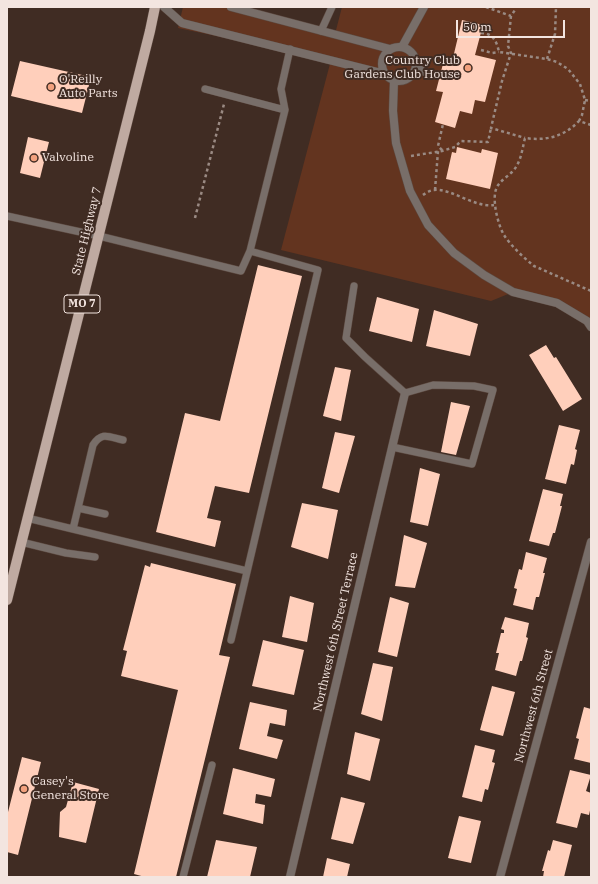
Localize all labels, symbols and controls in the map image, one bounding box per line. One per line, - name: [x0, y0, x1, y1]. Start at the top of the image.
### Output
- scale bar: [458, 12, 567, 38]
- text: 50 m: [463, 19, 492, 34]
- place label: Country Club Gardens Club House: [345, 54, 460, 82]
- marker: Country Club Gardens Club House: [463, 63, 473, 73]
- place label: O'Reilly Auto Parts: [59, 73, 118, 101]
- marker: O'Reilly Auto Parts: [46, 82, 56, 92]
- place label: Valvoline: [42, 151, 94, 165]
- marker: Valvoline: [29, 153, 39, 163]
- street label: State Highway 7: [69, 185, 105, 277]
- road number: MO 7: [64, 295, 100, 313]
- street label: Northwest 6th Street Terrace: [311, 551, 361, 713]
- street label: Northwest 6th Street: [512, 648, 556, 764]
- place label: Casey's General Store: [32, 775, 109, 803]
- marker: Casey's General Store: [19, 784, 29, 794]

